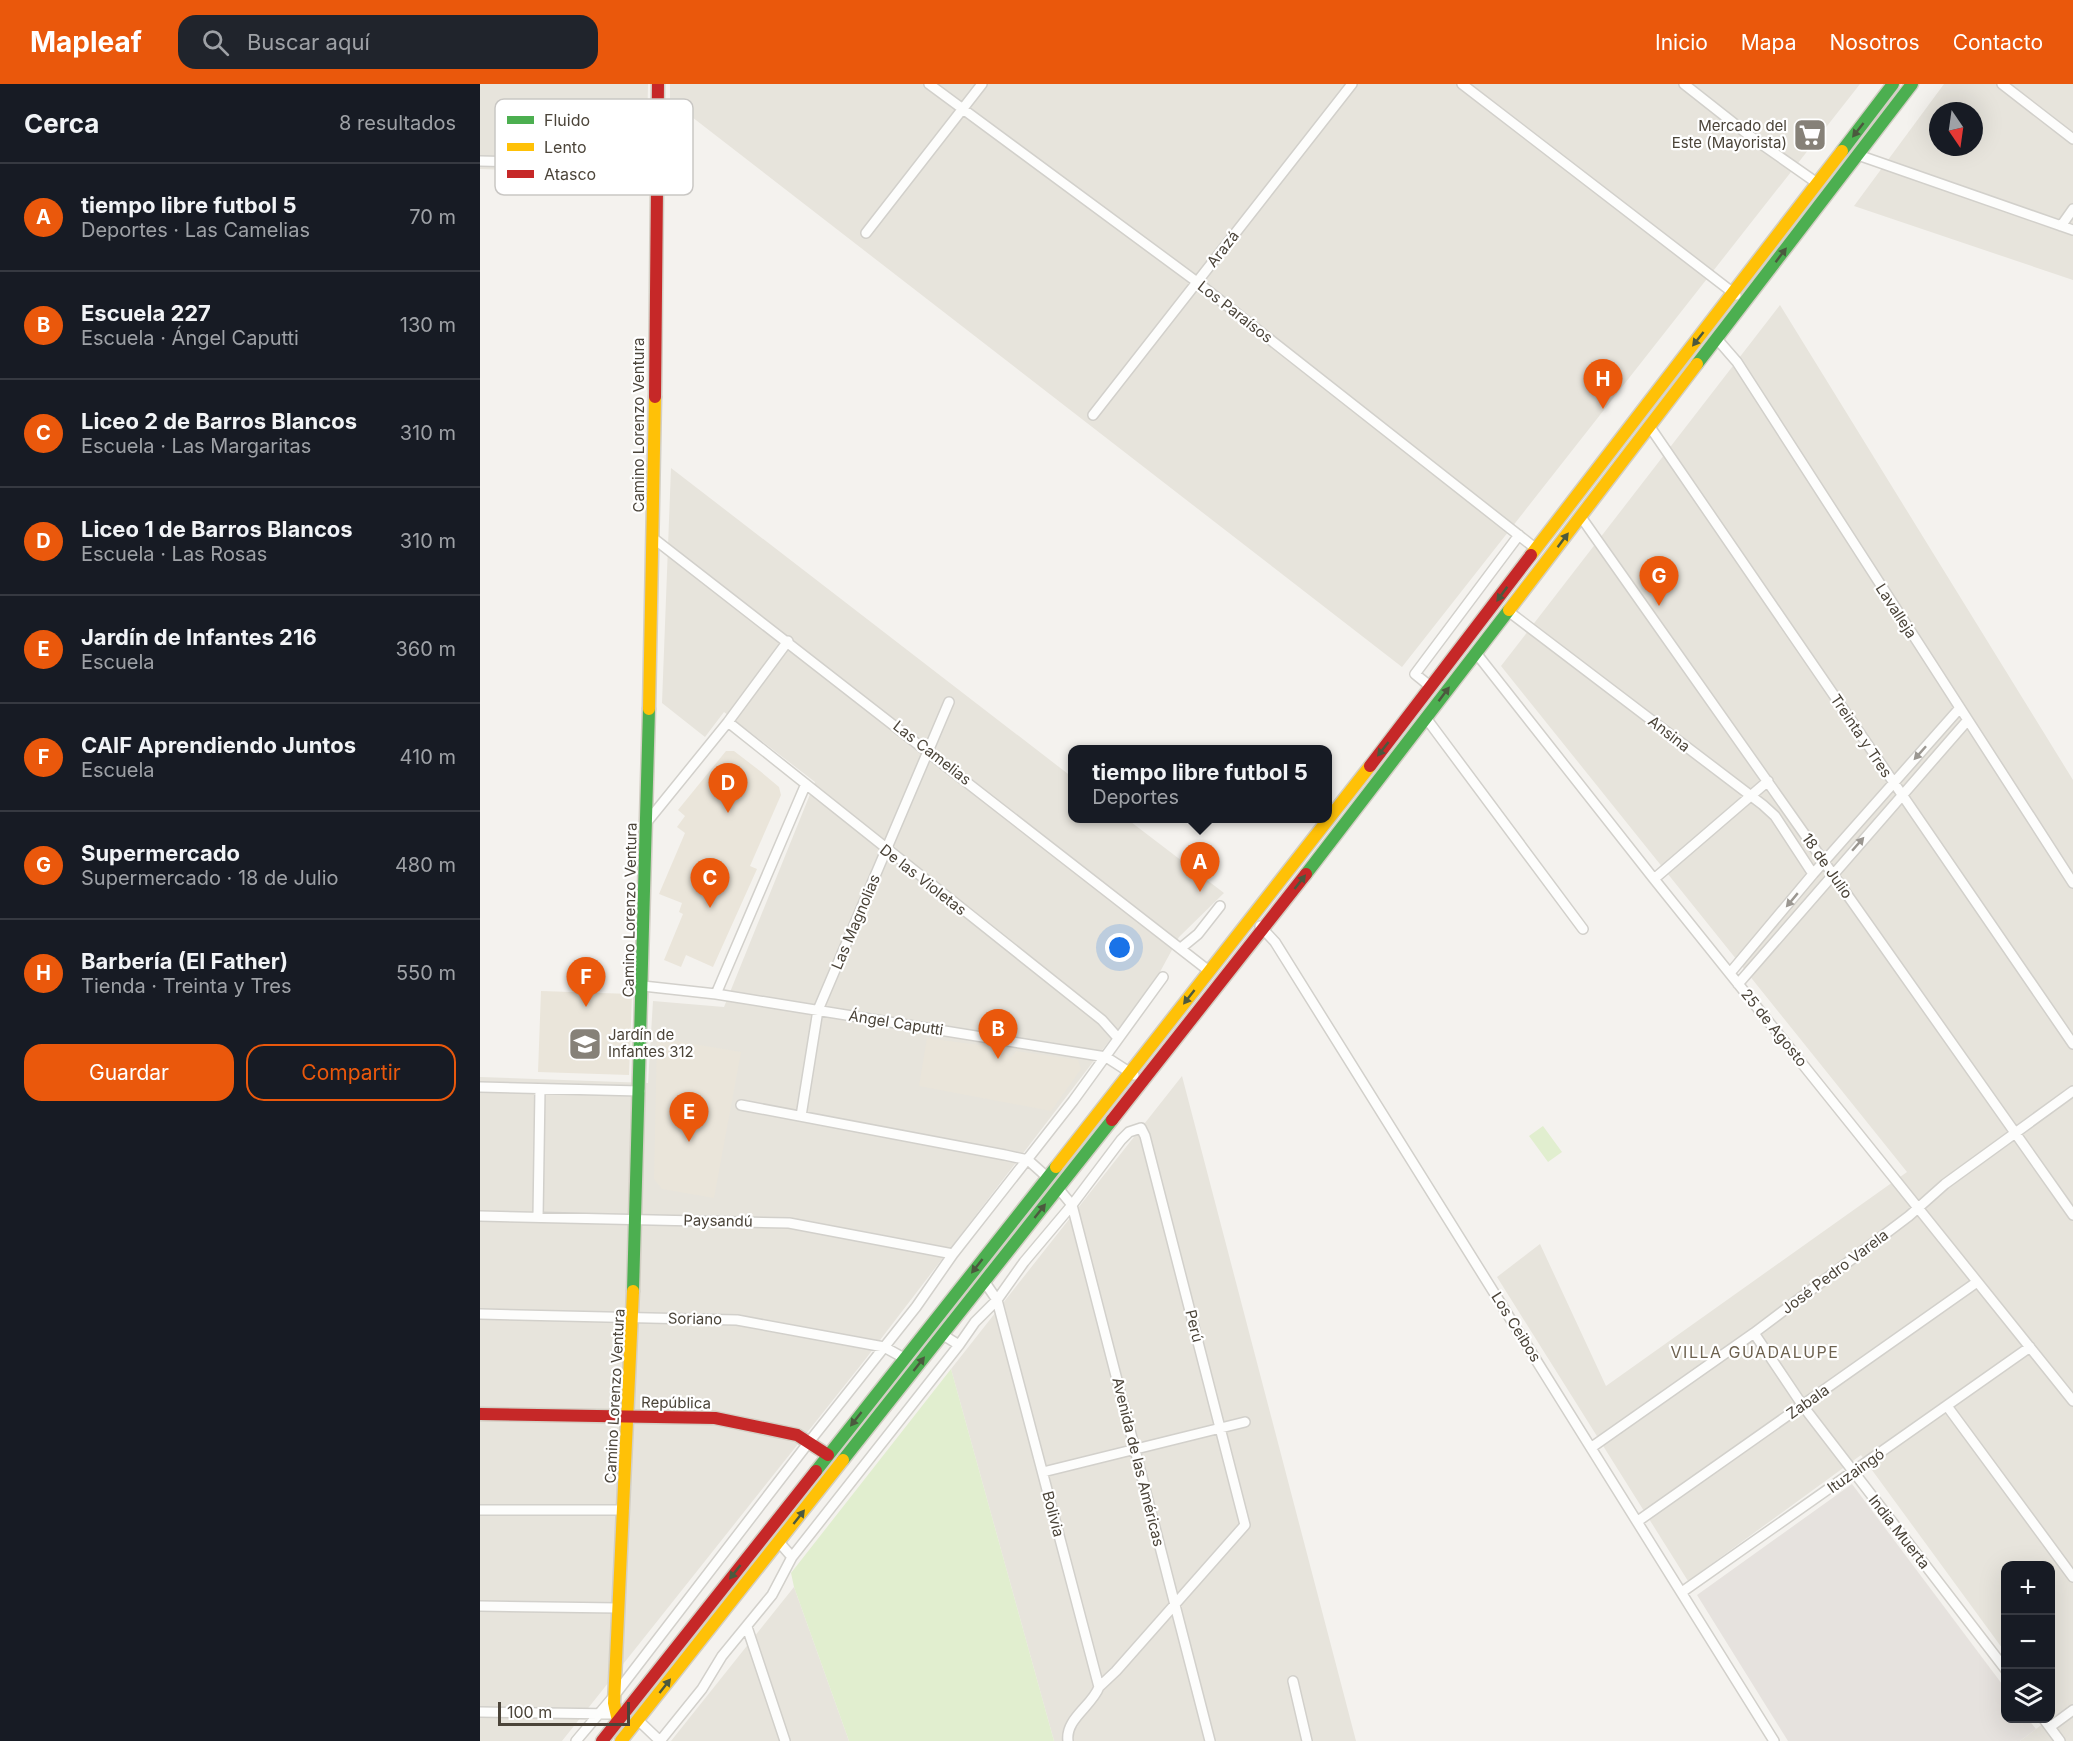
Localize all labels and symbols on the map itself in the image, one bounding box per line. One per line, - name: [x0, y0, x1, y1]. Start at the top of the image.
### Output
- legend: [495, 99, 693, 195]
- north arrow: [1929, 102, 1983, 156]
- text: Fluido: [544, 110, 590, 130]
- place label: Mercado del Este (Mayorista): [1672, 116, 1787, 152]
- supermarket icon: Mercado del Este (Mayorista): [1792, 117, 1828, 153]
- one-way arrow: [1852, 123, 1864, 138]
- text: Lento: [544, 137, 587, 157]
- text: Atasco: [544, 164, 596, 184]
- street label: Arazá: [1202, 227, 1243, 271]
- one-way arrow: [1775, 248, 1787, 264]
- street label: Los Paraísos: [1194, 276, 1277, 347]
- one-way arrow: [1692, 332, 1704, 347]
- street label: Camino Lorenzo Ventura: [629, 337, 648, 513]
- pin: H: [1584, 360, 1622, 409]
- one-way arrow: [1557, 532, 1569, 548]
- pin: G: [1640, 556, 1678, 606]
- street label: Lavalleja: [1872, 580, 1921, 642]
- one-way arrow: [1496, 585, 1508, 601]
- one-way arrow: [1438, 687, 1450, 702]
- street label: Treinta y Tres: [1827, 690, 1896, 781]
- street label: Ansina: [1645, 711, 1694, 756]
- street label: Las Camelias: [889, 716, 975, 789]
- one-way arrow: [1378, 741, 1390, 756]
- one-way arrow: [1914, 745, 1927, 760]
- pin: D: [708, 764, 748, 813]
- street label: Camino Lorenzo Ventura: [618, 822, 641, 998]
- street label: 18 de Julio: [1798, 829, 1857, 902]
- one-way arrow: [1851, 837, 1864, 852]
- street label: De las Violetas: [876, 840, 970, 919]
- pin: A: [1180, 842, 1220, 892]
- pin: C: [690, 858, 730, 908]
- street label: Las Magnolias: [827, 871, 884, 972]
- one-way arrow: [1294, 875, 1306, 890]
- one-way arrow: [1785, 892, 1798, 908]
- your location: [1105, 933, 1134, 962]
- pin: F: [566, 958, 606, 1007]
- street label: 25 de Agosto: [1737, 985, 1812, 1071]
- one-way arrow: [1182, 989, 1195, 1005]
- street label: Ángel Caputti: [847, 1006, 945, 1039]
- pin: B: [978, 1010, 1018, 1059]
- place label: Jardín de Infantes 312: [608, 1025, 694, 1061]
- school or university icon: Jardín de Infantes 312: [567, 1026, 603, 1062]
- pin: E: [670, 1092, 708, 1142]
- one-way arrow: [1034, 1203, 1047, 1219]
- street label: Paysandú: [683, 1210, 753, 1231]
- street label: José Pedro Varela: [1778, 1225, 1892, 1318]
- one-way arrow: [972, 1258, 984, 1273]
- street label: Los Ceibos: [1487, 1288, 1545, 1365]
- street label: Camino Lorenzo Ventura: [600, 1308, 629, 1484]
- street label: Perú: [1181, 1308, 1208, 1344]
- street label: Soriano: [668, 1309, 722, 1328]
- district label: VILLA GUADALUPE: [1671, 1342, 1839, 1362]
- one-way arrow: [913, 1356, 926, 1372]
- street label: Avenida de las Américas: [1108, 1375, 1169, 1549]
- street label: Zabala: [1783, 1380, 1833, 1423]
- street label: República: [641, 1392, 711, 1413]
- one-way arrow: [851, 1411, 863, 1426]
- street label: Ituzaingó: [1823, 1444, 1888, 1497]
- street label: Bolivia: [1038, 1489, 1069, 1539]
- street label: India Muerta: [1865, 1491, 1934, 1573]
- one-way arrow: [792, 1509, 805, 1525]
- one-way arrow: [730, 1564, 742, 1579]
- one-way arrow: [658, 1679, 670, 1694]
- scale bar: [498, 1699, 630, 1726]

